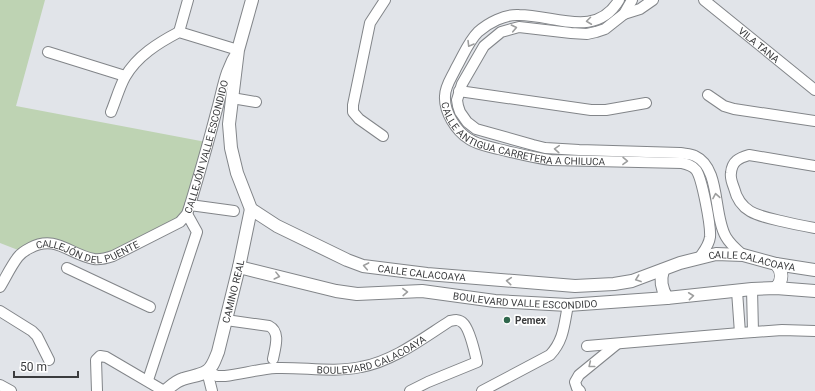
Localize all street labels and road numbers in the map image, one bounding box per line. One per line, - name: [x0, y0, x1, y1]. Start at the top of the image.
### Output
- street label: VILA TANA: [736, 25, 782, 65]
- street label: CALLEJÓN VALLE ESCONDIDO: [183, 79, 230, 215]
- street label: CALLE ANTIGUA CARRETERA A CHILUCA: [439, 101, 606, 167]
- street label: CALLEJÓN DEL PUENTE: [35, 238, 141, 265]
- street label: CALLE CALACOAYA: [707, 249, 796, 273]
- street label: CAMINO REAL: [220, 258, 246, 324]
- street label: CALLE CALACOAYA: [377, 263, 467, 283]
- street label: BOULEVARD VALLE ESCONDIDO: [452, 290, 598, 311]
- street label: BOULEVARD CALACOAYA: [316, 333, 428, 376]

